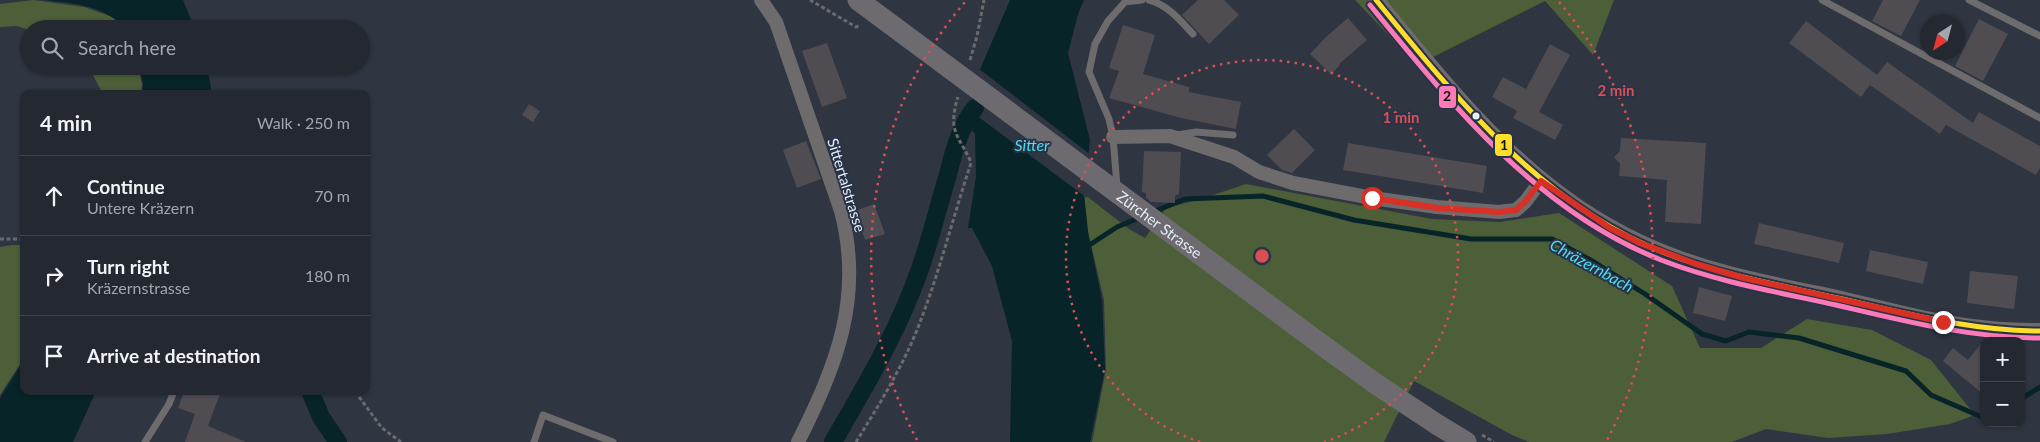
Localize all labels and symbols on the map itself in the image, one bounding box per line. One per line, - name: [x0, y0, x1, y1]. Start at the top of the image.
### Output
- north arrow: [1920, 15, 1965, 60]
- text: 2 min: [1597, 81, 1635, 99]
- line badge: 2: [1438, 85, 1457, 109]
- text: 2: [1443, 87, 1451, 104]
- text: 1 min: [1382, 108, 1420, 126]
- unlabelled marker: [1471, 111, 1481, 121]
- line badge: 1: [1494, 133, 1513, 157]
- water label: Sitter: [1014, 135, 1050, 154]
- street label: Sittertalstrasse: [824, 136, 870, 234]
- text: 1: [1500, 136, 1508, 153]
- street label: Zürcher Strasse: [1114, 187, 1206, 262]
- route start: [1361, 187, 1384, 210]
- water label: Chräzernbach: [1547, 234, 1637, 296]
- centre of rings: [1253, 247, 1271, 265]
- route end: [1932, 311, 1955, 334]

